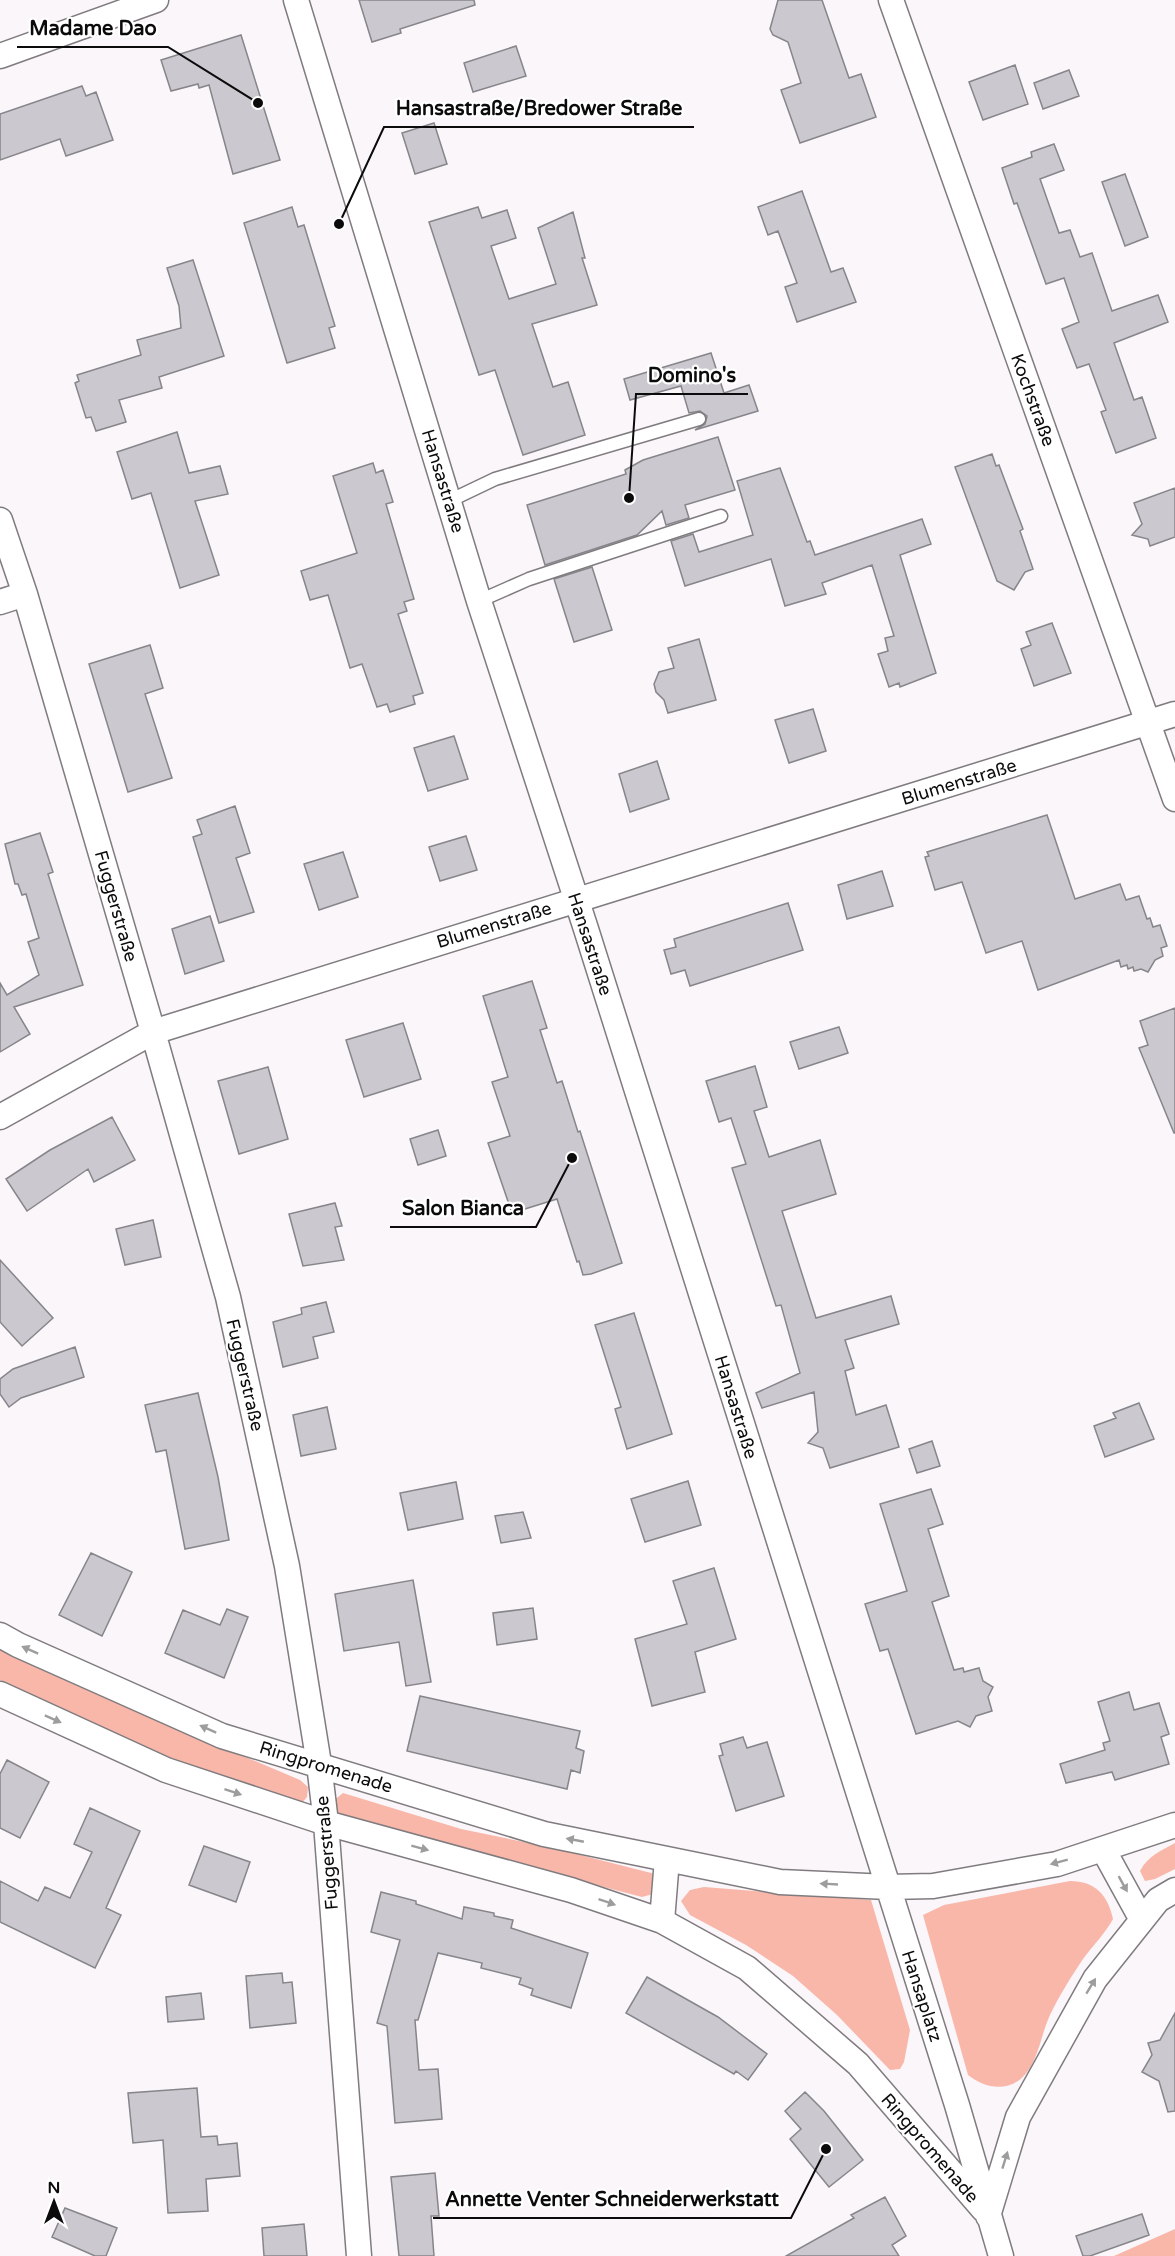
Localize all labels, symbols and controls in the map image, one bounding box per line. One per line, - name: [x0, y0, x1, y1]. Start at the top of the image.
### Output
- callout: Madame Dao: [17, 9, 168, 47]
- text: Madame Dao: [29, 17, 157, 41]
- callout: Hansastraße/Bredower Straße: [384, 89, 694, 127]
- text: Hansastraße/Bredower Straße: [396, 97, 682, 121]
- street label: Kochstraße: [1006, 351, 1060, 449]
- callout: Domino's: [636, 356, 748, 394]
- text: Domino's: [648, 364, 737, 388]
- street label: Hansastraße: [417, 427, 469, 535]
- street label: Blumenstraße: [899, 754, 1019, 810]
- street label: Fuggerstraße: [90, 848, 142, 964]
- street label: Hansastraße: [563, 890, 617, 998]
- street label: Blumenstraße: [434, 897, 554, 953]
- callout: Salon Bianca: [390, 1189, 536, 1227]
- text: Salon Bianca: [402, 1197, 524, 1221]
- street label: Fuggerstraße: [221, 1317, 269, 1433]
- street label: Hansastraße: [710, 1353, 762, 1461]
- one-way arrow: [20, 1645, 38, 1655]
- one-way arrow: [44, 1714, 62, 1724]
- one-way arrow: [199, 1724, 217, 1734]
- street label: Ringpromenade: [257, 1736, 395, 1798]
- one-way arrow: [224, 1788, 242, 1797]
- street label: Fuggerstraße: [311, 1795, 343, 1911]
- one-way arrow: [566, 1835, 585, 1844]
- one-way arrow: [411, 1844, 429, 1854]
- one-way arrow: [1050, 1858, 1068, 1868]
- one-way arrow: [1118, 1876, 1128, 1893]
- one-way arrow: [820, 1879, 839, 1888]
- one-way arrow: [598, 1898, 616, 1907]
- street label: Hansaplatz: [897, 1947, 947, 2045]
- one-way arrow: [1086, 1978, 1097, 1994]
- street label: Ringpromenade: [876, 2089, 984, 2207]
- one-way arrow: [1001, 2151, 1010, 2169]
- north arrow: [24, 2172, 84, 2232]
- text: N: [48, 2178, 60, 2198]
- callout: Annette Venter Schneiderwerkstatt: [433, 2180, 791, 2218]
- text: Annette Venter Schneiderwerkstatt: [445, 2188, 779, 2212]

